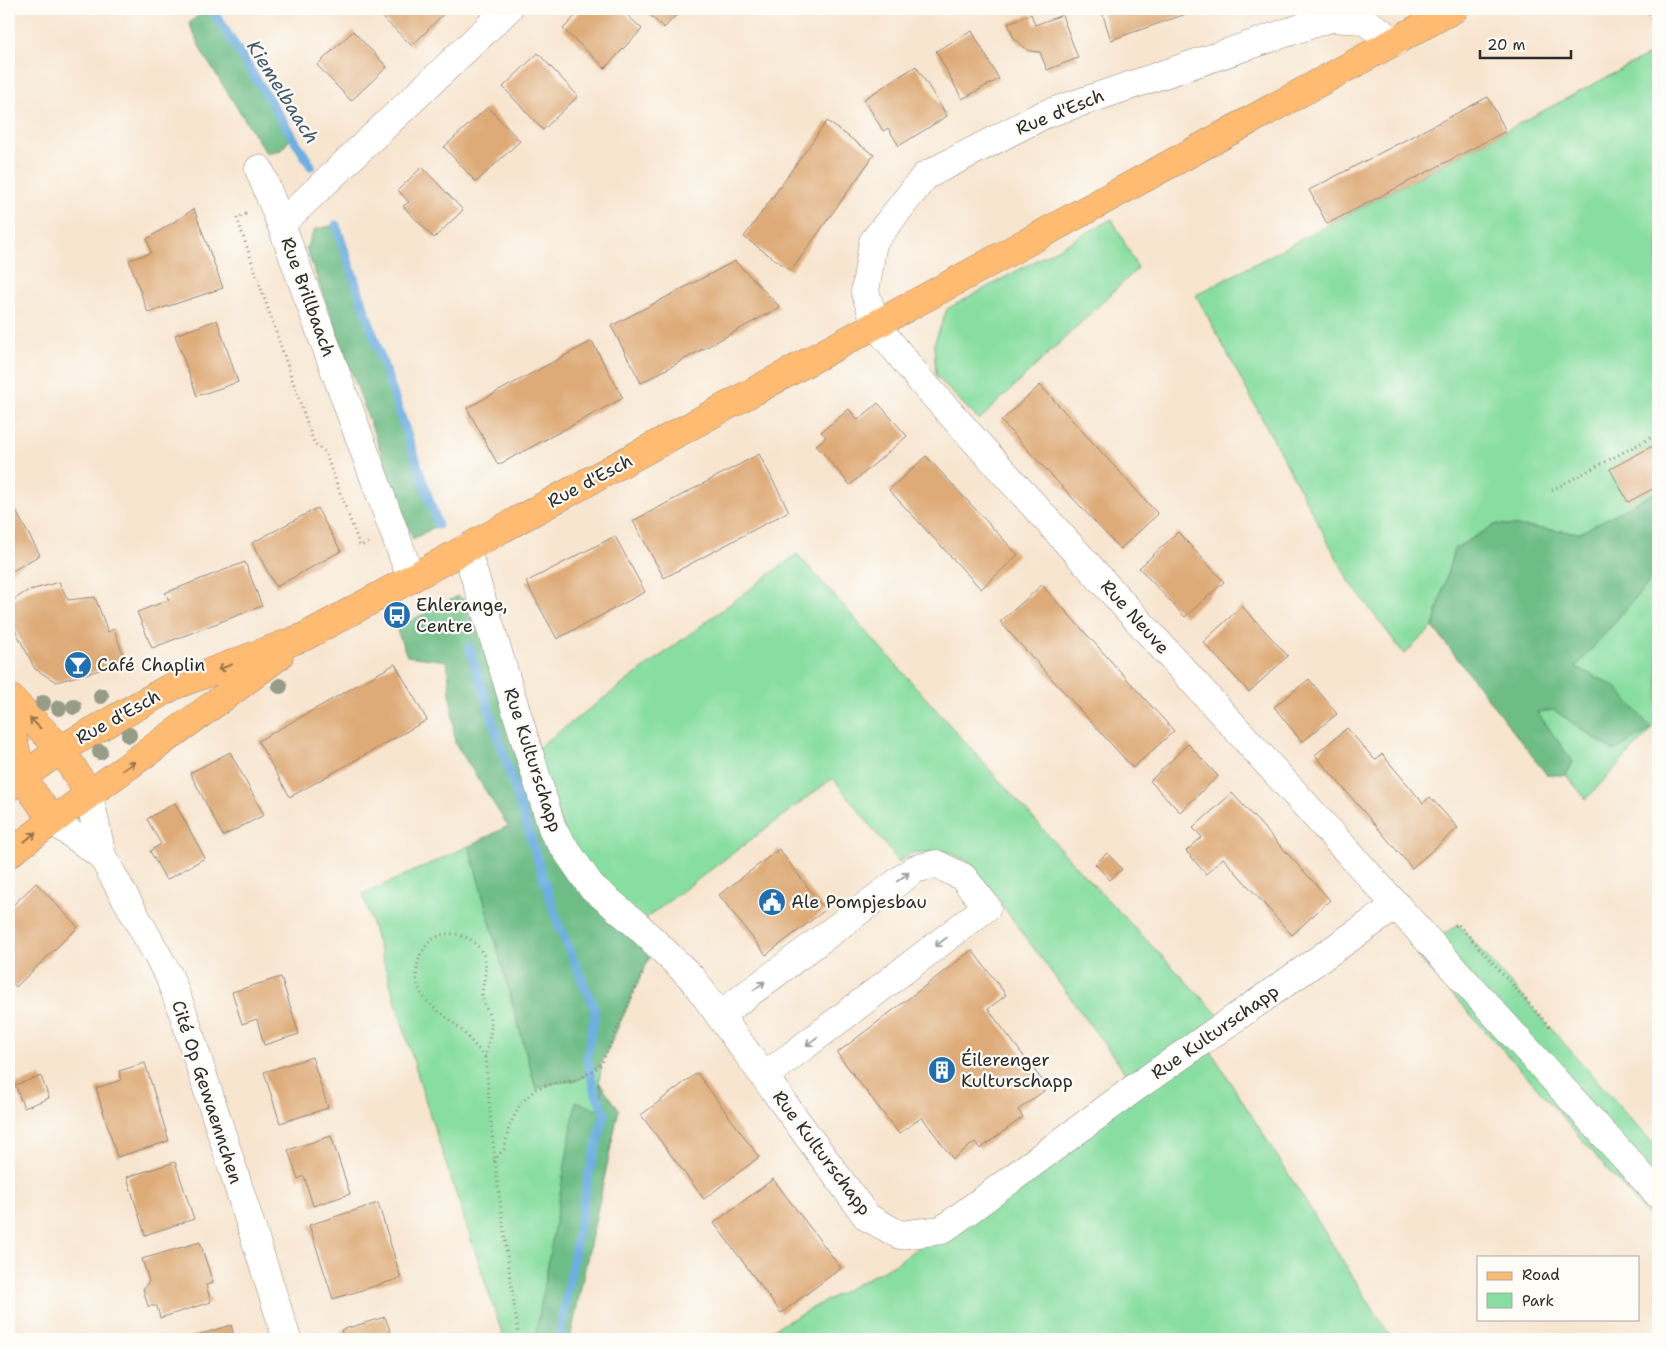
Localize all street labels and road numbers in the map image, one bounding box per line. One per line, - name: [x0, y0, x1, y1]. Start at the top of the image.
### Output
- street label: Rue d'Esch: [1012, 83, 1108, 141]
- street label: Rue Brillbaach: [275, 234, 341, 360]
- street label: Rue d'Esch: [543, 449, 637, 513]
- street label: Rue Neuve: [1095, 575, 1175, 659]
- street label: Rue d'Esch: [71, 684, 165, 750]
- street label: Rue Kulturschapp: [498, 685, 568, 835]
- street label: Rue Kulturschapp: [1147, 979, 1283, 1085]
- street label: Cité Op Gewaennchen: [166, 997, 248, 1187]
- street label: Rue Kulturschapp: [767, 1086, 877, 1220]

